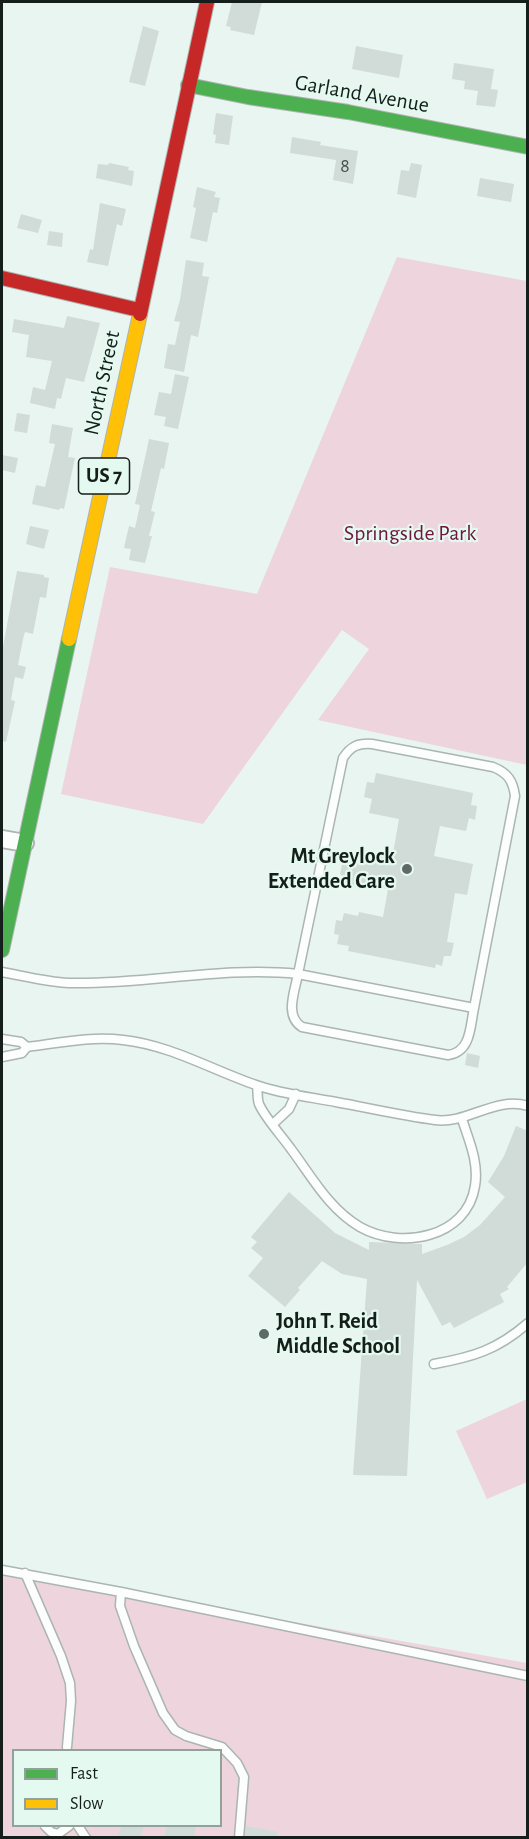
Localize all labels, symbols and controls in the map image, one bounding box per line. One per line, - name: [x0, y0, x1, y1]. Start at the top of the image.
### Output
- street label: Garland Avenue: [293, 69, 431, 119]
- house number: 8: [340, 154, 350, 178]
- street label: North Street: [78, 328, 126, 438]
- road number: US 7: [78, 458, 130, 494]
- park label: Springside Park: [344, 520, 476, 546]
- place label: Mt Greylock Extended Care: [268, 843, 395, 894]
- marker: Mt Greylock Extended Care: [400, 862, 414, 876]
- place label: John T. Reid Middle School: [276, 1308, 400, 1360]
- marker: John T. Reid Middle School: [257, 1327, 271, 1341]
- legend: [12, 1749, 222, 1827]
- text: Fast: [70, 1765, 98, 1783]
- text: Slow: [70, 1795, 103, 1813]

